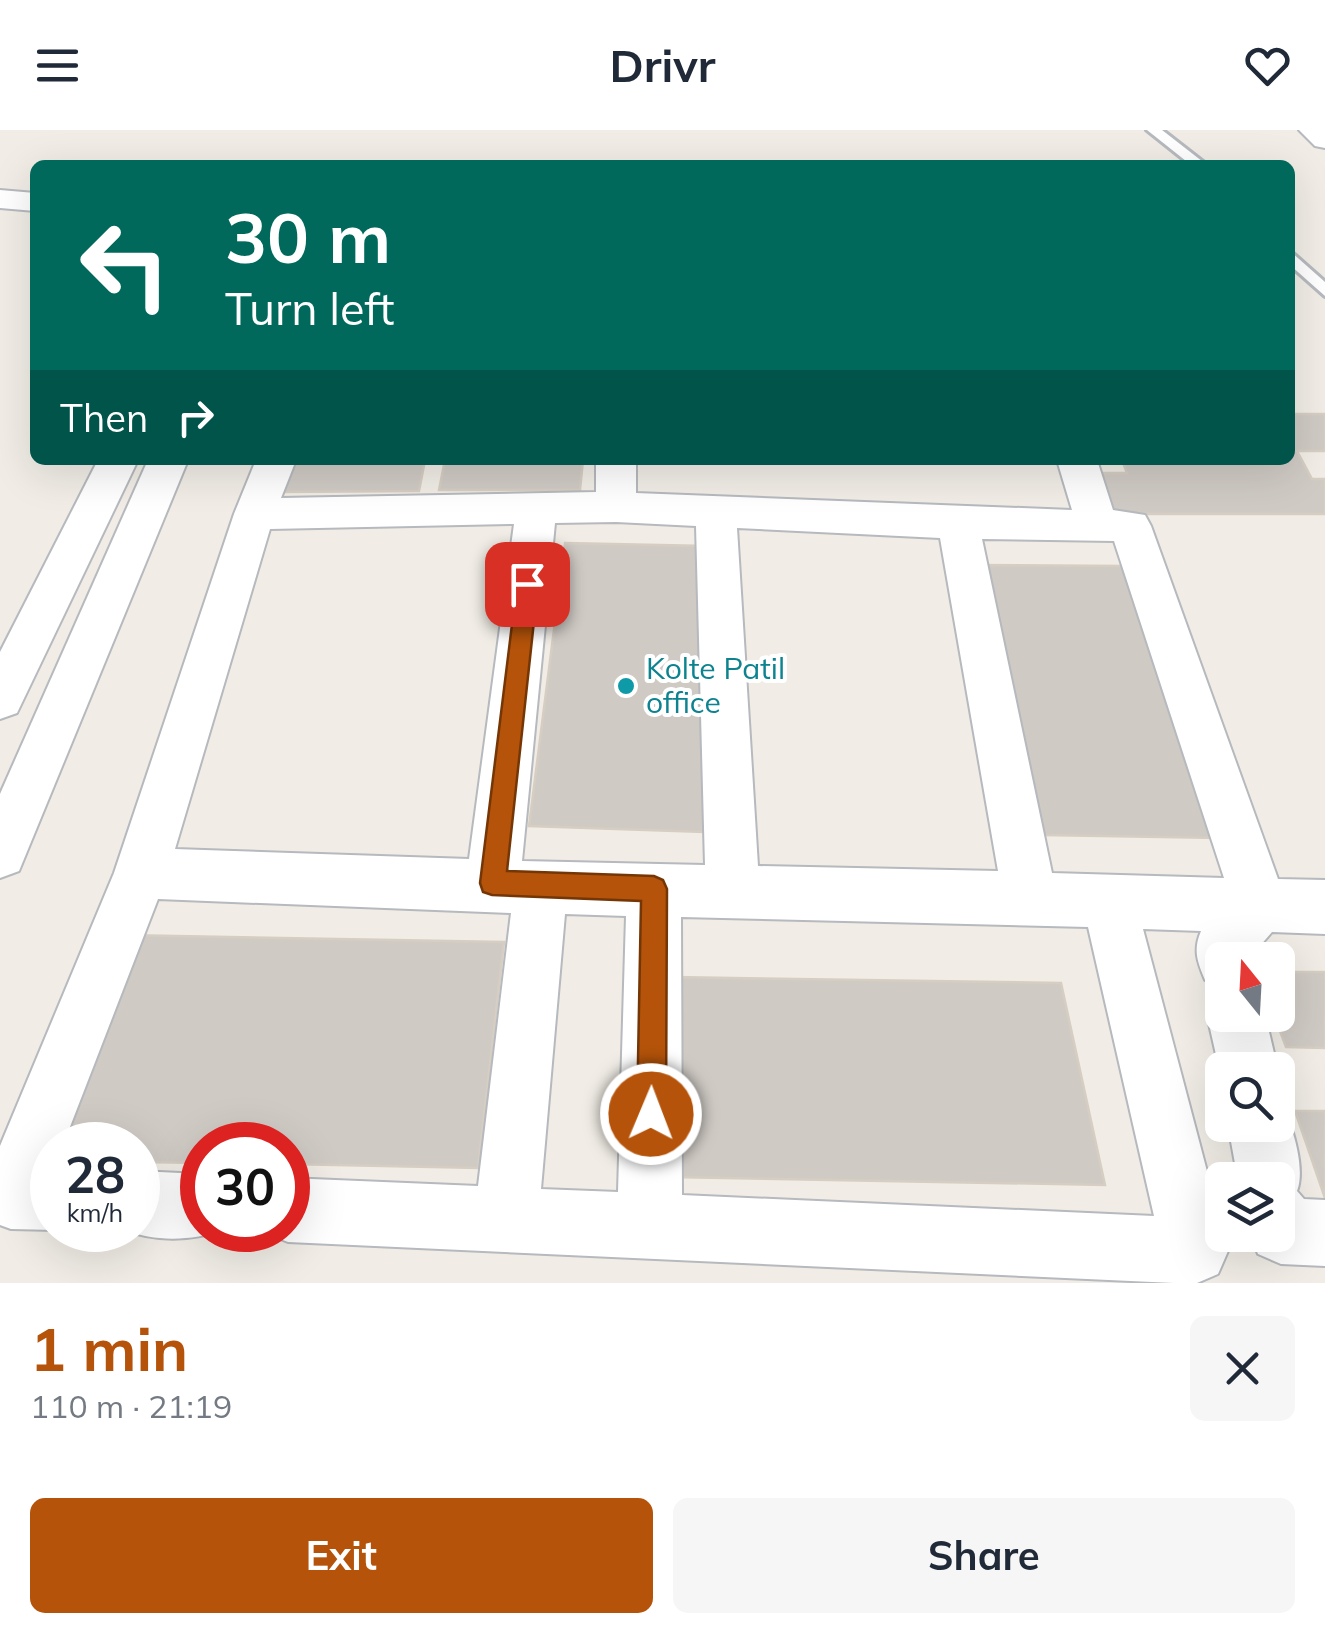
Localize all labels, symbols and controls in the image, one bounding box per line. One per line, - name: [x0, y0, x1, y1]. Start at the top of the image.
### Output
- text: Drivr: [610, 37, 715, 93]
- icon: menu: [30, 38, 85, 93]
- icon: heart: [1240, 38, 1295, 93]
- text: 30 m: [225, 193, 391, 281]
- icon: left: [60, 200, 190, 330]
- text: Turn left: [225, 280, 394, 336]
- icon: right: [168, 390, 223, 445]
- text: Then: [60, 394, 148, 442]
- pin: [485, 542, 570, 627]
- icon: arrive: [500, 557, 555, 612]
- place label: Kolte Patil office: [646, 649, 785, 721]
- marker: Kolte Patil office: [615, 675, 637, 697]
- north arrow: [1205, 942, 1295, 1032]
- map controls: [1205, 942, 1295, 1252]
- button: search: [1205, 1052, 1295, 1142]
- position arrow: [599, 1062, 703, 1166]
- speed limit sign: 30: [180, 1122, 310, 1252]
- text: 28: [65, 1143, 125, 1206]
- button: layers: [1205, 1162, 1295, 1252]
- text: km/h: [67, 1197, 123, 1228]
- text: 1 min: [30, 1311, 188, 1386]
- button: close: [1190, 1316, 1295, 1421]
- text: 110 m · 21:19: [30, 1386, 232, 1426]
- button: Exit: [30, 1498, 653, 1613]
- button: Share: [673, 1498, 1295, 1613]

